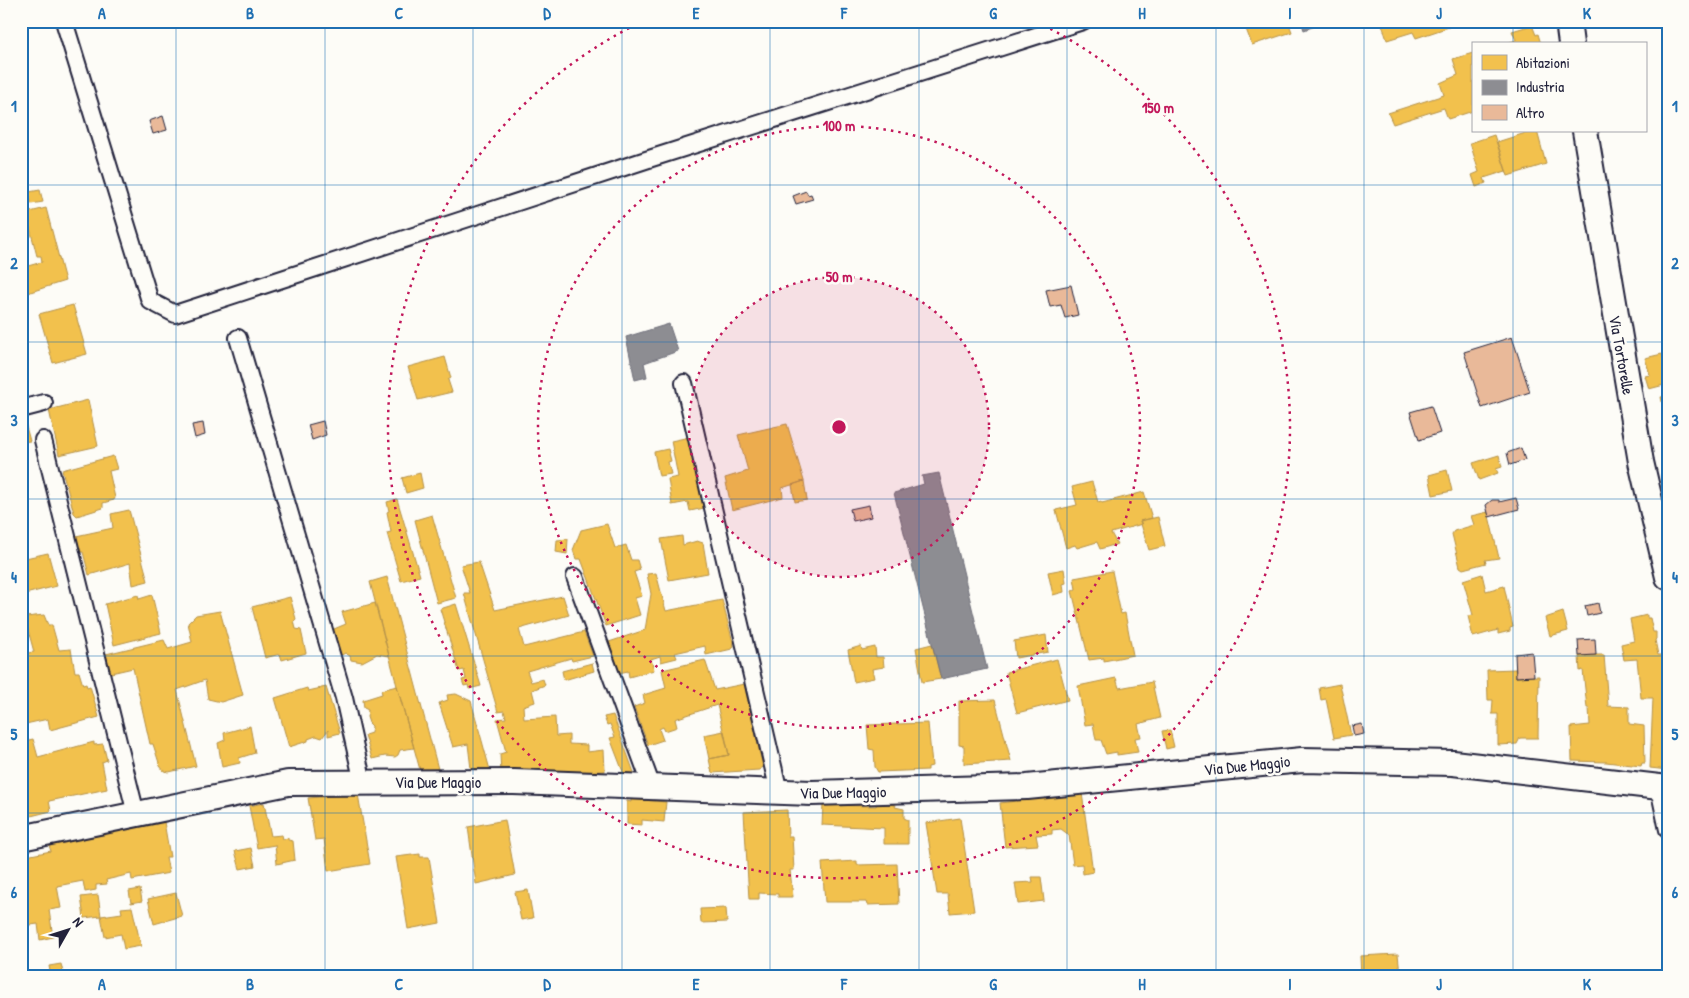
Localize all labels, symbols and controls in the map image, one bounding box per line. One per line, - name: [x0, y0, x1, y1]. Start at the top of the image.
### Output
- text: A: [98, 2, 106, 24]
- text: B: [246, 2, 254, 24]
- text: C: [395, 2, 404, 24]
- text: D: [543, 2, 551, 24]
- text: E: [692, 2, 700, 24]
- text: F: [840, 2, 848, 24]
- text: G: [989, 2, 997, 24]
- text: H: [1138, 2, 1146, 24]
- text: I: [1288, 2, 1292, 24]
- text: J: [1436, 2, 1442, 24]
- text: K: [1583, 2, 1592, 24]
- legend: [1472, 42, 1646, 132]
- text: Abitazioni: [1516, 52, 1570, 73]
- text: Industria: [1516, 76, 1564, 97]
- text: 1: [11, 95, 17, 117]
- text: 1: [1672, 95, 1678, 117]
- text: 150 m: [1142, 97, 1174, 118]
- text: Altro: [1516, 102, 1544, 123]
- text: 100 m: [823, 115, 855, 136]
- text: 2: [10, 252, 18, 274]
- text: 2: [1671, 252, 1679, 274]
- text: 50 m: [826, 266, 852, 287]
- street label: Via Tortorelle: [1604, 314, 1640, 397]
- text: 3: [10, 409, 18, 431]
- text: 3: [1671, 409, 1679, 431]
- centre of rings: [830, 418, 848, 436]
- text: 4: [11, 566, 17, 588]
- text: 4: [1672, 566, 1678, 588]
- text: 5: [11, 723, 18, 745]
- text: 5: [1672, 723, 1679, 745]
- street label: Via Due Maggio: [1203, 749, 1292, 780]
- street label: Via Due Maggio: [395, 771, 482, 793]
- street label: Via Due Maggio: [799, 780, 887, 804]
- text: 6: [11, 881, 18, 903]
- text: 6: [1672, 881, 1679, 903]
- north arrow: [42, 906, 92, 956]
- text: N: [69, 913, 89, 931]
- text: A: [98, 973, 106, 995]
- text: B: [246, 973, 254, 995]
- text: C: [395, 973, 404, 995]
- text: D: [543, 973, 551, 995]
- text: E: [692, 973, 700, 995]
- text: F: [840, 973, 848, 995]
- text: G: [989, 973, 997, 995]
- text: H: [1138, 973, 1146, 995]
- text: I: [1288, 973, 1292, 995]
- text: J: [1436, 973, 1442, 995]
- text: K: [1583, 973, 1592, 995]

